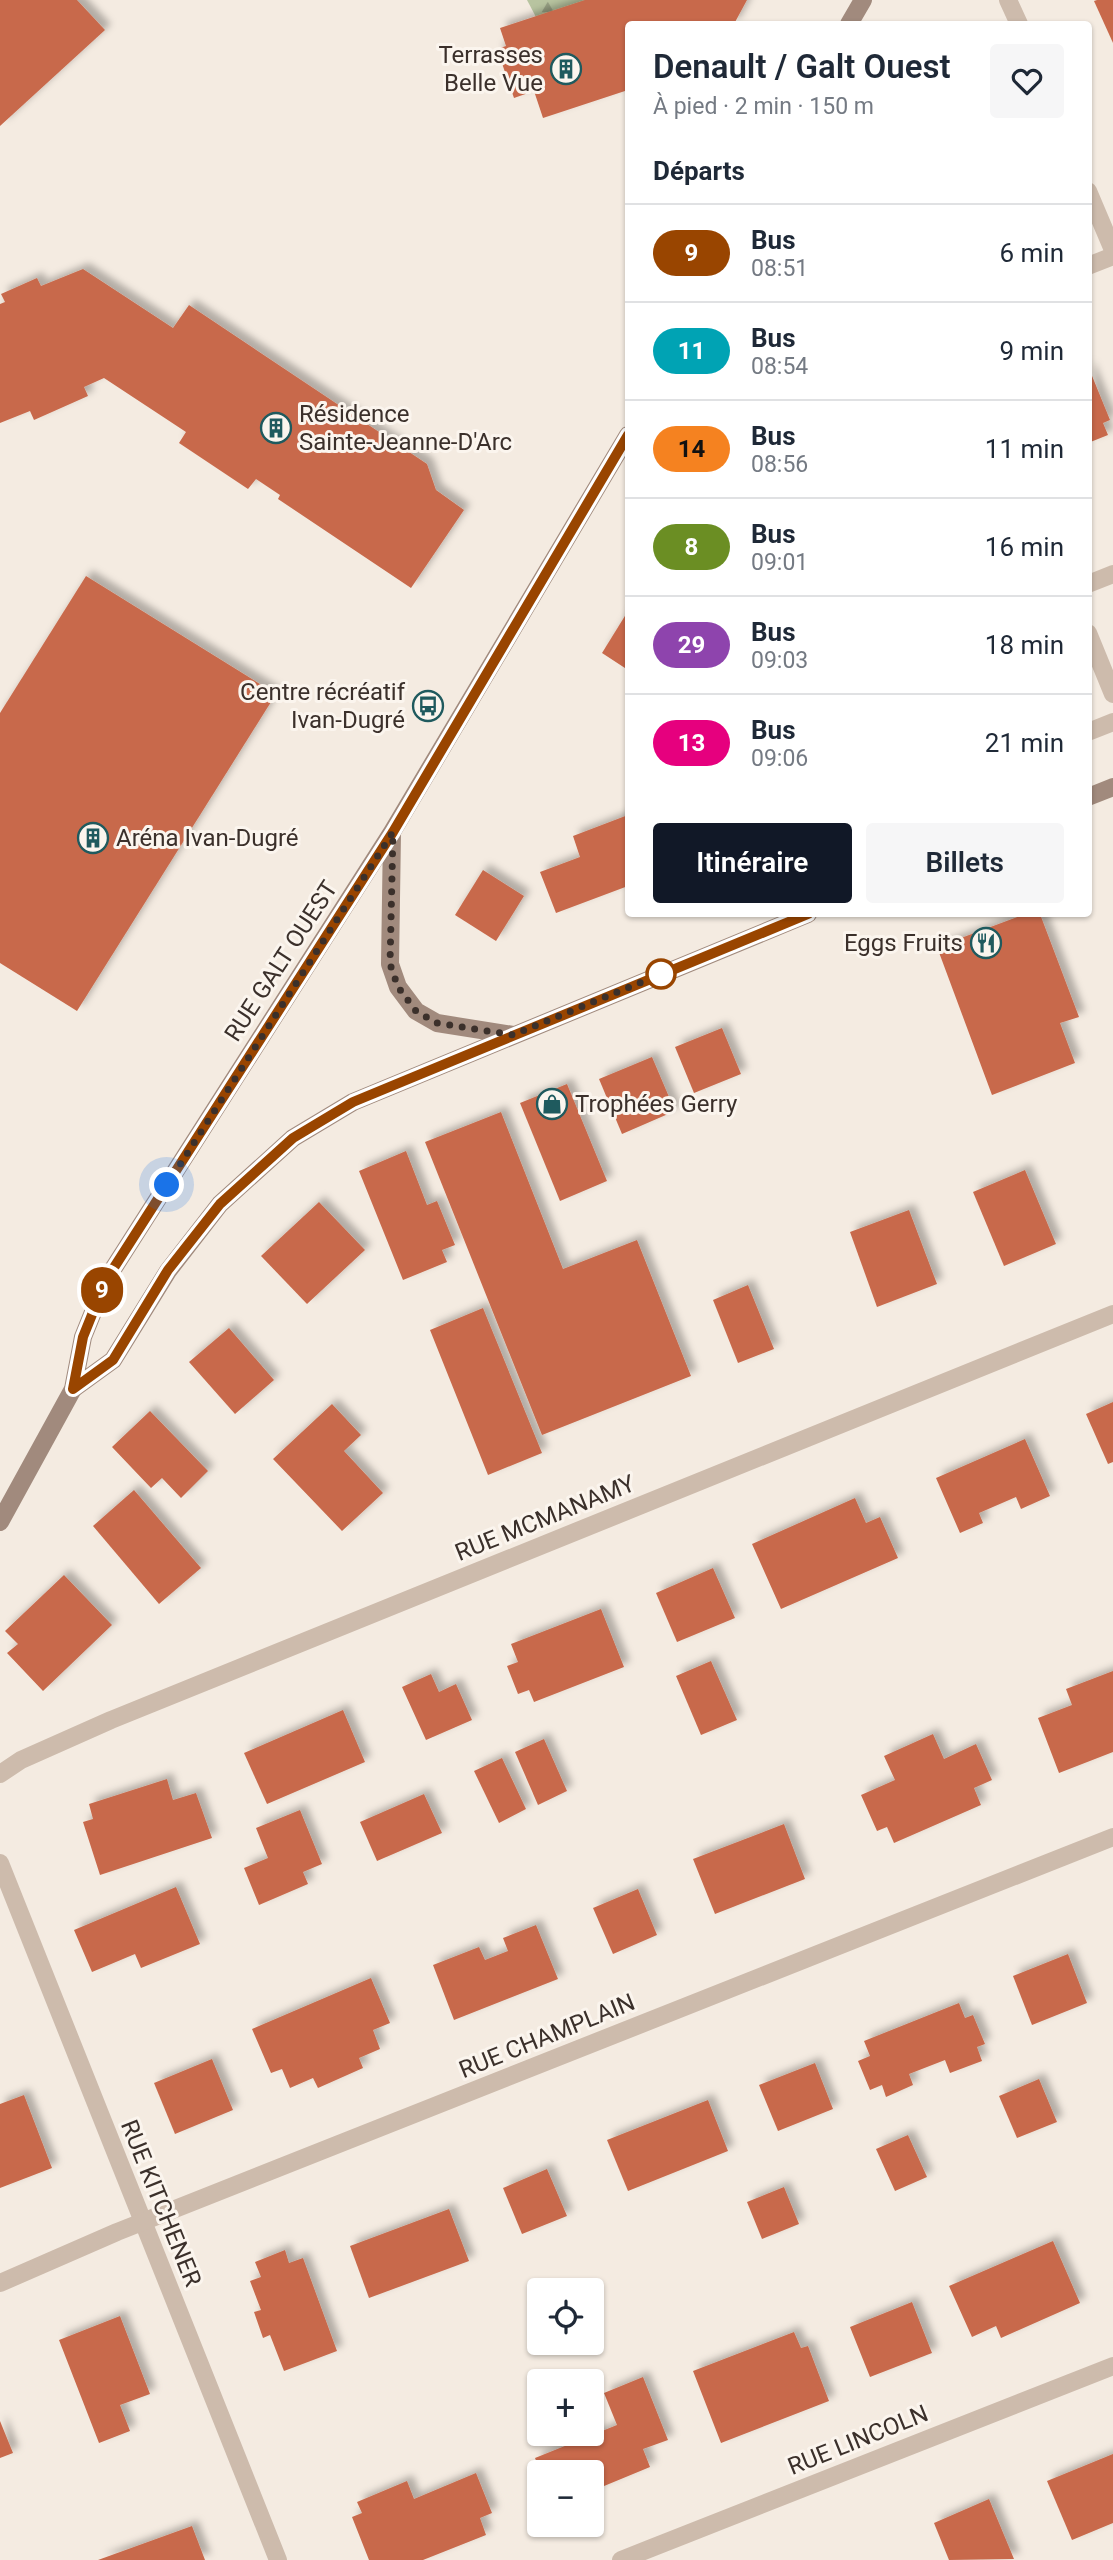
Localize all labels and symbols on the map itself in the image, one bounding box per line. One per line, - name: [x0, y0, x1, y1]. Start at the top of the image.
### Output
- place label: Terrasses Belle Vue: [438, 41, 543, 97]
- building icon: Terrasses Belle Vue: [549, 52, 583, 86]
- place label: Résidence Sainte-Jeanne-D'Arc: [299, 400, 512, 456]
- building icon: Résidence Sainte-Jeanne-D'Arc: [259, 411, 293, 445]
- place label: Centre récréatif Ivan-Dugré: [240, 678, 406, 734]
- bus stop icon: Centre récréatif Ivan-Dugré: [411, 689, 445, 723]
- building icon: Aréna Ivan-Dugré: [76, 821, 110, 855]
- place label: Aréna Ivan-Dugré: [116, 824, 299, 852]
- street label: RUE GALT OUEST: [219, 875, 343, 1047]
- restaurant icon: Eggs Fruits: [969, 926, 1003, 960]
- place label: Eggs Fruits: [844, 929, 963, 957]
- unlabelled marker: [646, 959, 676, 989]
- shop icon: Trophées Gerry: [535, 1087, 569, 1121]
- place label: Trophées Gerry: [575, 1090, 738, 1118]
- your location: [149, 1167, 184, 1202]
- line badge: 9: [79, 1267, 125, 1313]
- street label: RUE MCMANAMY: [451, 1469, 640, 1567]
- street label: RUE CHAMPLAIN: [455, 1988, 639, 2084]
- street label: RUE KITCHENER: [115, 2116, 207, 2291]
- street label: RUE LINCOLN: [784, 2399, 932, 2481]

